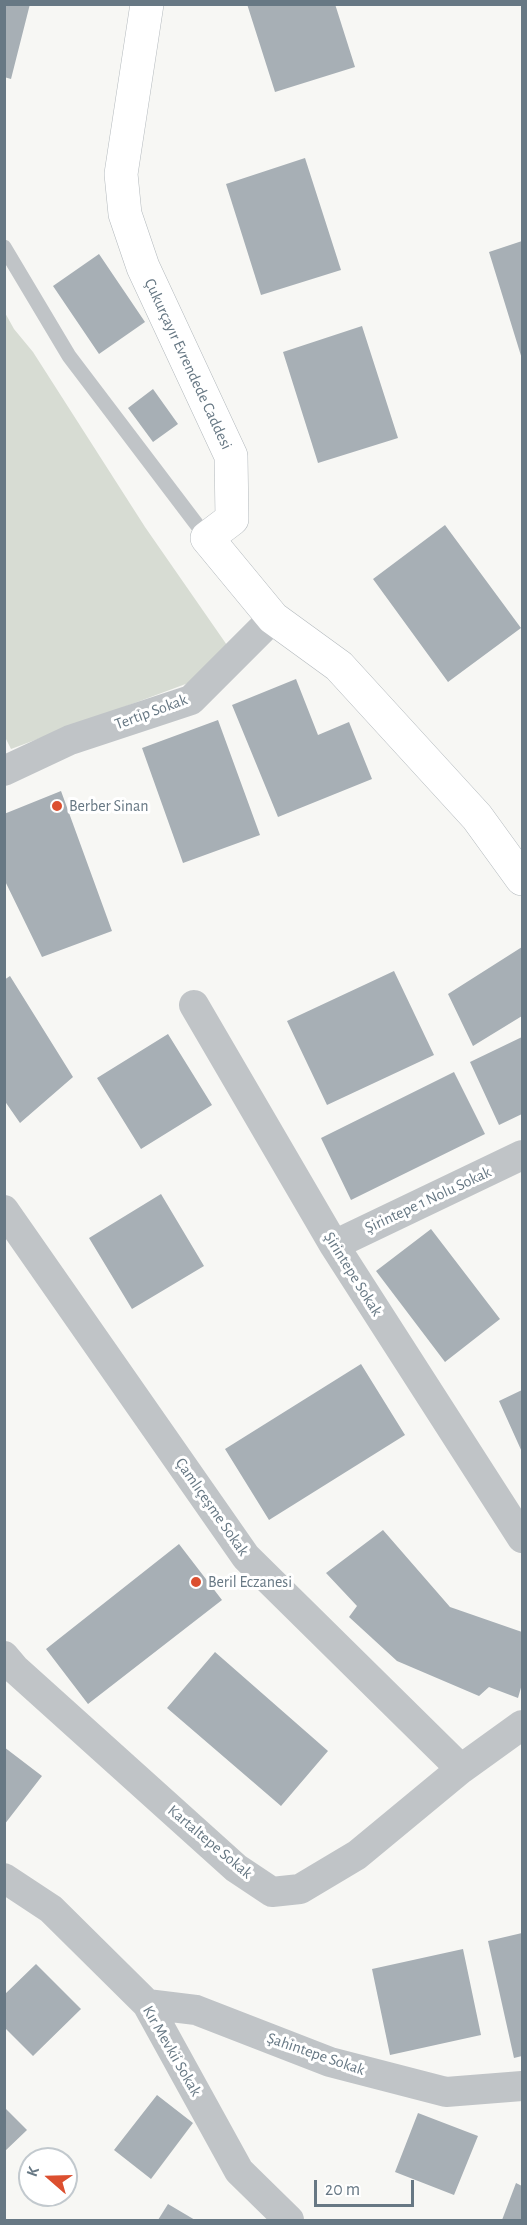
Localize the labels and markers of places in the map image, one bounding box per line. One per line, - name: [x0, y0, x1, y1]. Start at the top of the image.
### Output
- place label: Berber Sinan: [69, 796, 149, 816]
- marker: Berber Sinan: [50, 799, 64, 813]
- place label: Beril Eczanesi: [208, 1572, 292, 1592]
- marker: Beril Eczanesi: [189, 1575, 203, 1589]

